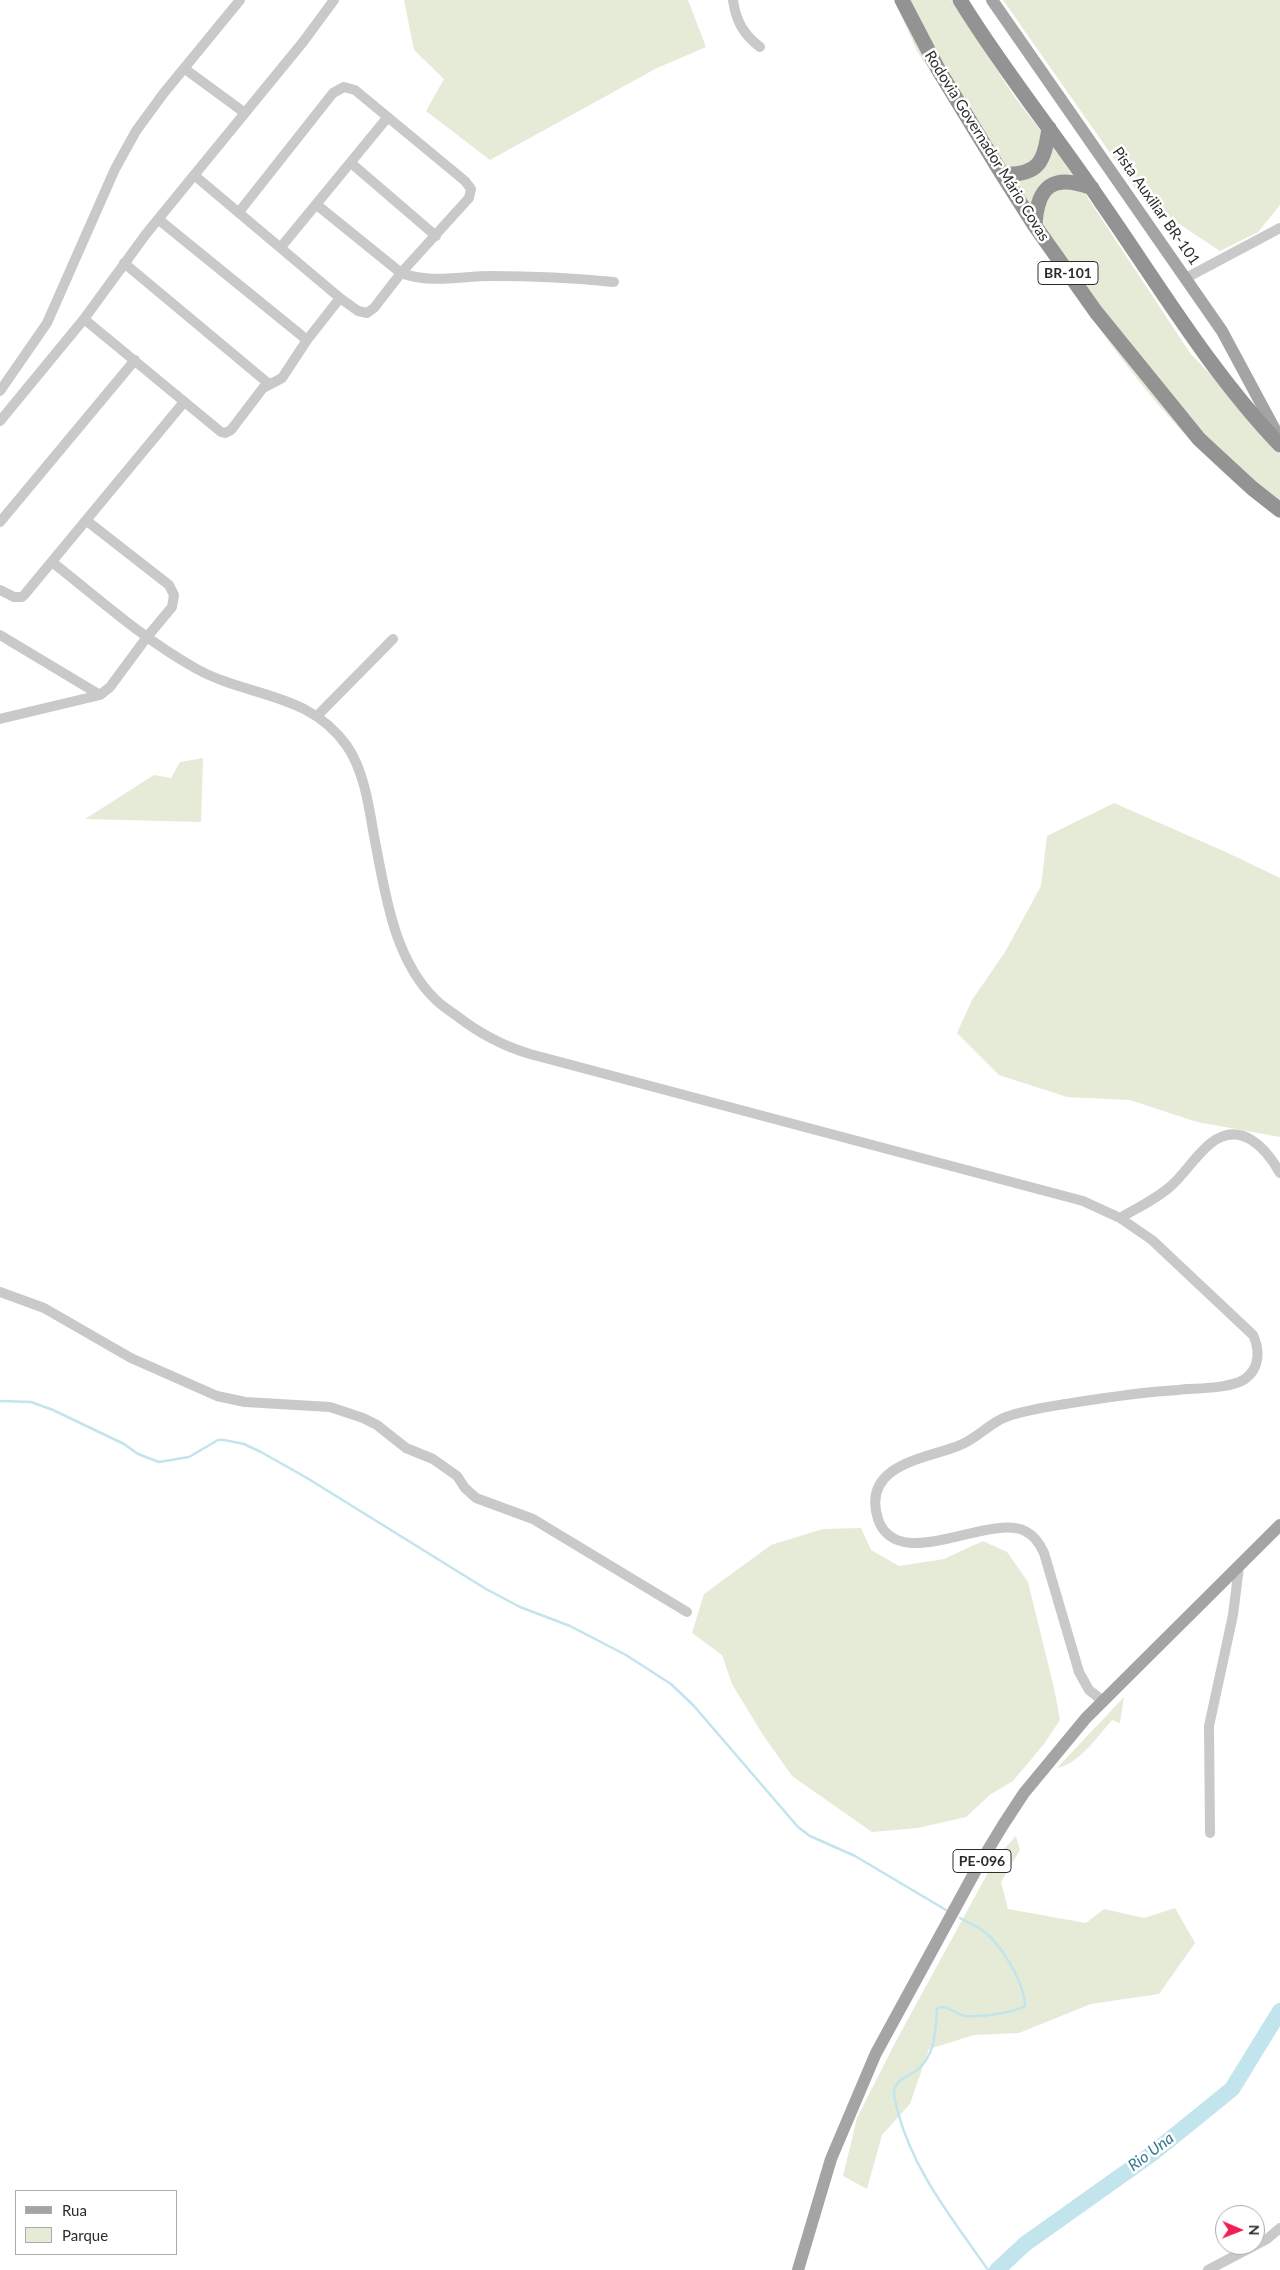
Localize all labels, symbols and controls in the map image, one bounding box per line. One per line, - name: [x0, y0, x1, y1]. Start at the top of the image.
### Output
- street label: Rodovia Governador Mário Covas: [921, 47, 1053, 245]
- street label: Pista Auxiliar BR-101: [1109, 144, 1203, 268]
- road number: BR-101: [1038, 262, 1098, 284]
- road number: PE-096: [953, 1850, 1011, 1872]
- water label: Rio Una: [1124, 2129, 1178, 2175]
- legend: [15, 2190, 178, 2255]
- text: Rua: [62, 2201, 87, 2219]
- north arrow: [1215, 2205, 1265, 2255]
- text: N: [1246, 2225, 1263, 2236]
- text: Parque: [62, 2226, 108, 2244]

